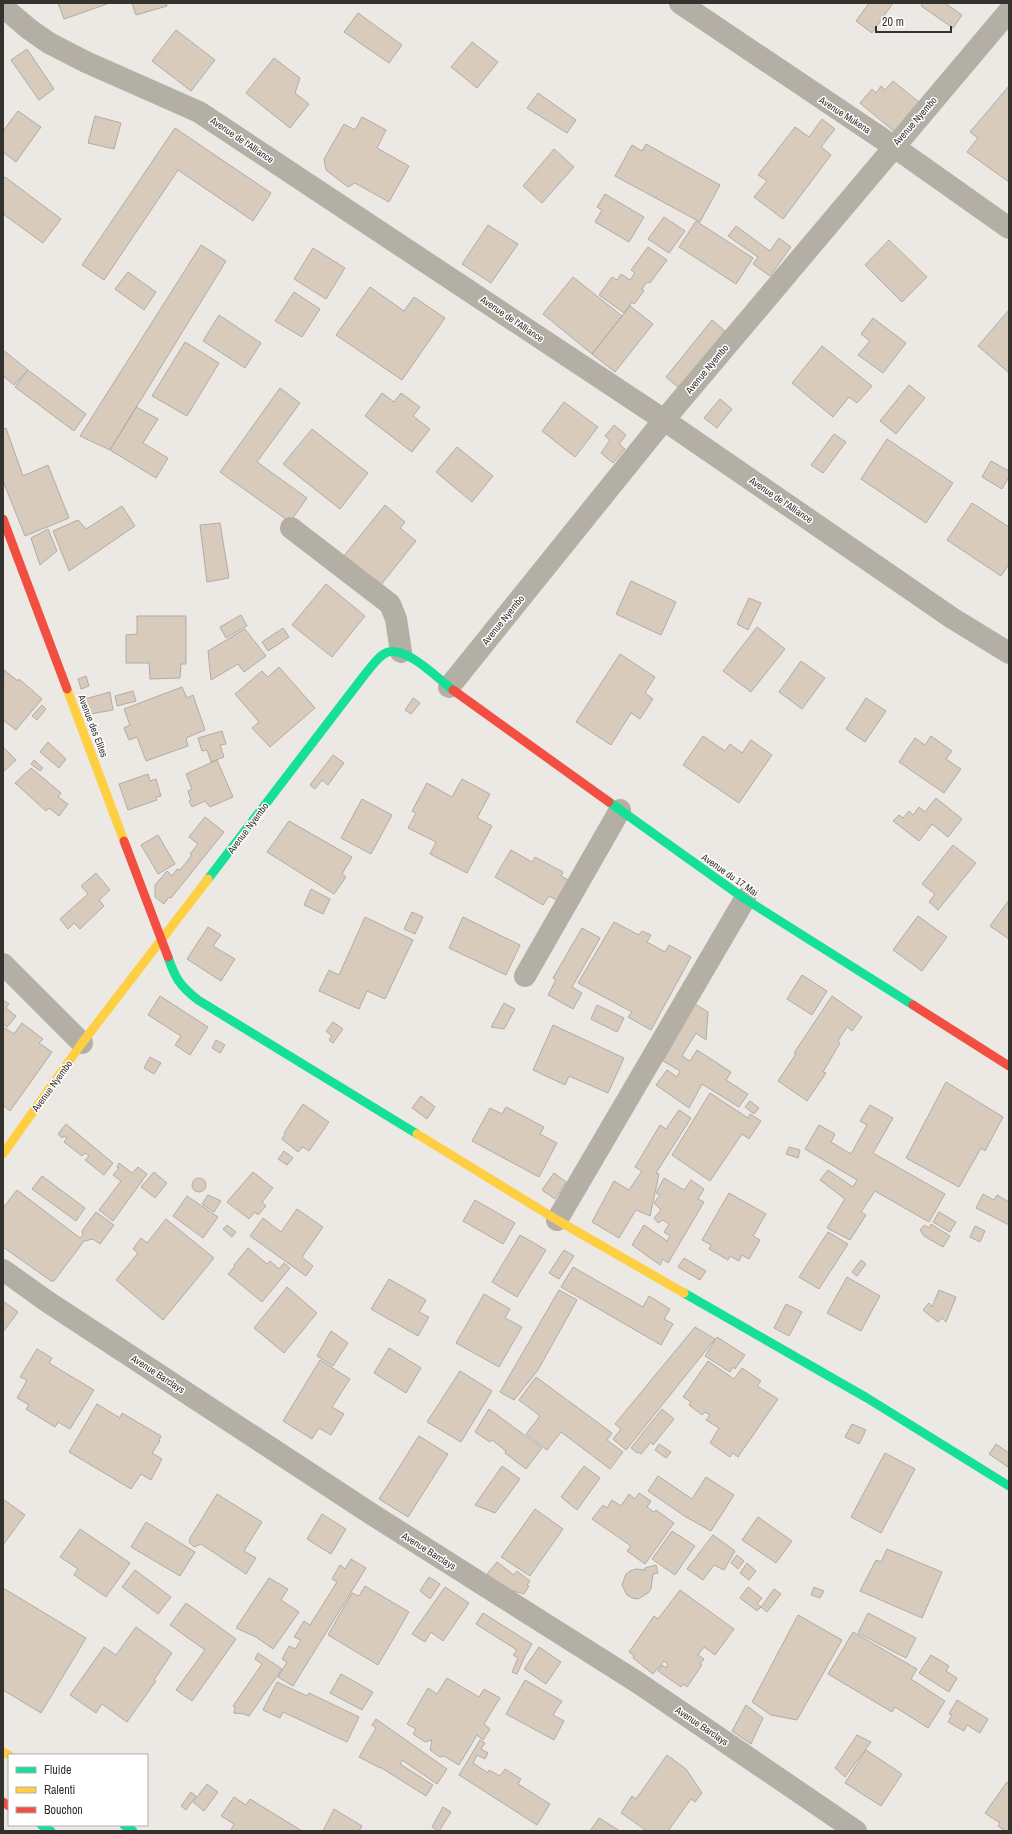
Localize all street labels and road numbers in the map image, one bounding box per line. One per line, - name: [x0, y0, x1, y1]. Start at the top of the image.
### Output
- street label: Avenue Mukena: [816, 93, 874, 137]
- street label: Avenue Nyembo: [890, 94, 940, 149]
- street label: Avenue de l'Alliance: [207, 113, 277, 166]
- street label: Avenue de l'Alliance: [477, 292, 547, 345]
- street label: Avenue Nyembo: [682, 341, 732, 397]
- street label: Avenue de l'Alliance: [746, 473, 816, 526]
- street label: Avenue Nyembo: [478, 592, 527, 648]
- street label: Avenue des Elites: [75, 692, 111, 759]
- street label: Avenue Nyembo: [224, 800, 272, 857]
- street label: Avenue du 17 Mai: [698, 850, 761, 899]
- street label: Avenue Nyembo: [28, 1057, 75, 1115]
- street label: Avenue Barclays: [128, 1351, 187, 1396]
- street label: Avenue Barclays: [399, 1529, 458, 1573]
- street label: Avenue Barclays: [672, 1703, 731, 1749]

